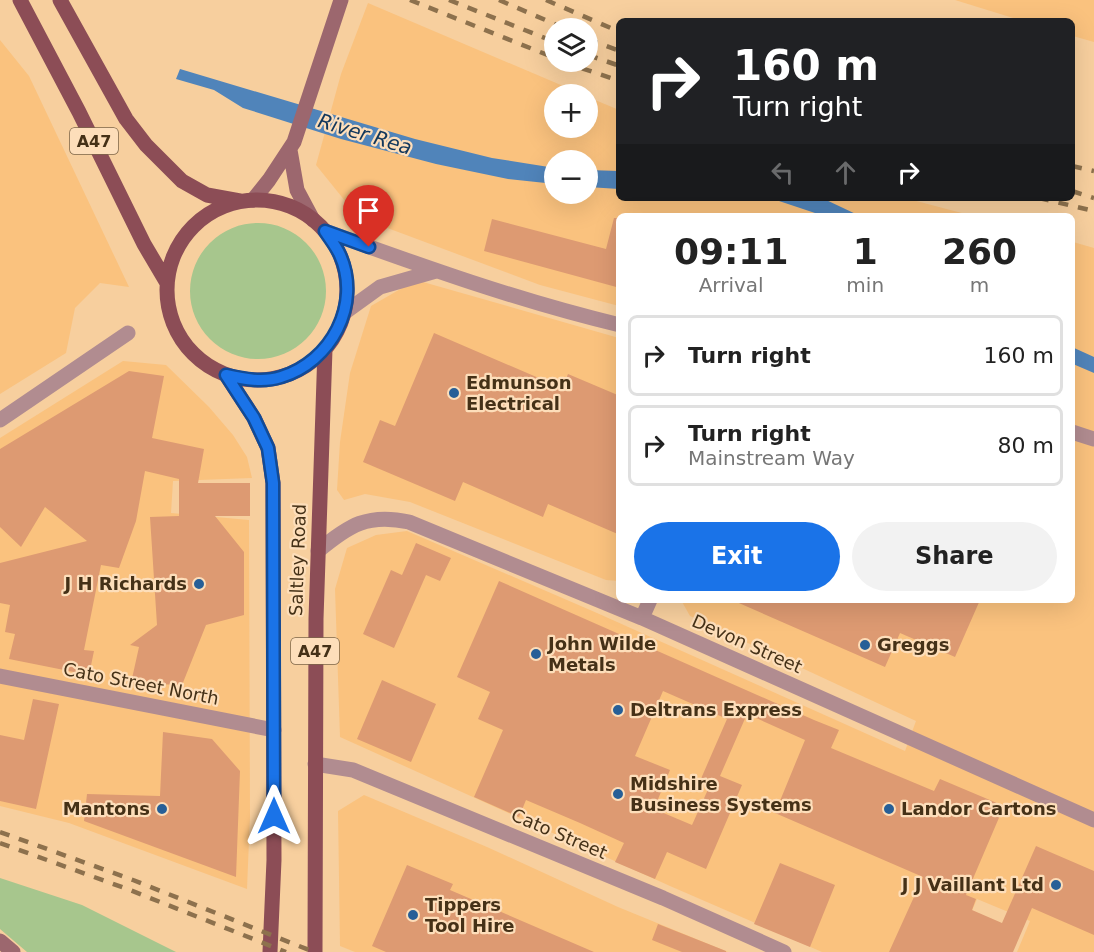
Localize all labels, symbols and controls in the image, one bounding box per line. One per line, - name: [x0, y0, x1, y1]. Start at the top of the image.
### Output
- map controls: [544, 18, 598, 204]
- button: layers: [544, 18, 598, 72]
- text: 160 m: [733, 41, 879, 90]
- icon: right: [634, 42, 712, 120]
- button: +: [544, 84, 598, 138]
- text: Turn right: [733, 91, 862, 122]
- water label: River Rea: [315, 108, 415, 160]
- road number: A47: [70, 128, 118, 154]
- button: −: [544, 150, 598, 204]
- icon: left: [766, 156, 799, 189]
- icon: ahead: [829, 156, 862, 189]
- icon: right: [892, 156, 925, 189]
- pin: [343, 185, 394, 247]
- icon: arrive: [352, 194, 385, 227]
- text: 09:11: [674, 231, 788, 272]
- text: 1: [853, 231, 878, 272]
- text: 260: [942, 231, 1017, 272]
- text: Arrival: [699, 273, 764, 297]
- text: min: [846, 273, 884, 297]
- text: m: [970, 273, 989, 297]
- icon: right: [637, 339, 670, 372]
- text: Turn right: [688, 343, 811, 368]
- text: 160 m: [984, 343, 1054, 368]
- place label: Edmunson Electrical: [466, 372, 571, 414]
- marker: Edmunson Electrical: [447, 386, 461, 400]
- text: Turn right: [688, 421, 811, 446]
- icon: right: [637, 429, 670, 462]
- text: 80 m: [998, 433, 1054, 458]
- text: Mainstream Way: [688, 446, 855, 470]
- street label: Saltley Road: [285, 504, 310, 616]
- button: Exit: [634, 522, 840, 591]
- button: Share: [852, 522, 1057, 591]
- place label: J H Richards: [63, 573, 187, 594]
- marker: J H Richards: [192, 577, 206, 591]
- street label: Devon Street: [689, 610, 806, 677]
- place label: John Wilde Metals: [546, 633, 656, 675]
- place label: Greggs: [877, 634, 949, 655]
- road number: A47: [291, 638, 339, 664]
- marker: Greggs: [858, 638, 872, 652]
- marker: John Wilde Metals: [529, 647, 543, 661]
- street label: Cato Street North: [61, 658, 221, 709]
- place label: Deltrans Express: [630, 699, 802, 720]
- marker: Deltrans Express: [611, 703, 625, 717]
- place label: Midshire Business Systems: [630, 773, 812, 815]
- position arrow: [242, 784, 306, 848]
- marker: Midshire Business Systems: [611, 787, 625, 801]
- place label: Mantons: [63, 798, 150, 819]
- place label: Landor Cartons: [901, 798, 1057, 819]
- marker: Mantons: [155, 802, 169, 816]
- marker: Landor Cartons: [882, 802, 896, 816]
- street label: Cato Street: [508, 804, 610, 863]
- place label: J J Vaillant Ltd: [900, 874, 1044, 895]
- marker: J J Vaillant Ltd: [1049, 878, 1063, 892]
- place label: Tippers Tool Hire: [425, 894, 514, 936]
- marker: Tippers Tool Hire: [406, 908, 420, 922]

